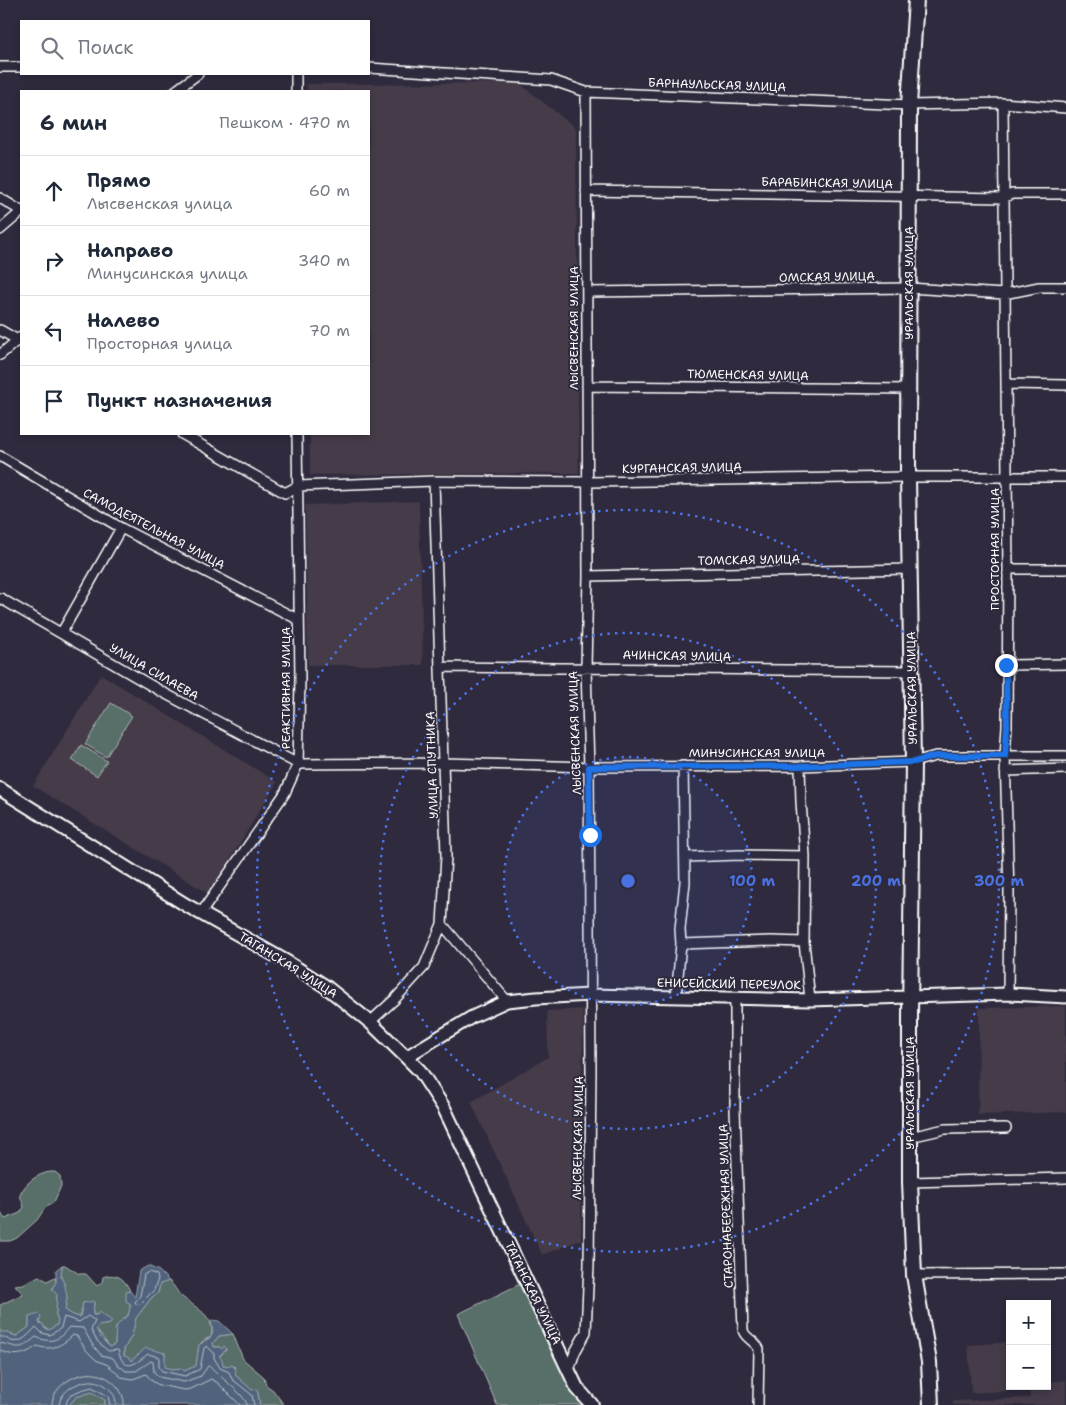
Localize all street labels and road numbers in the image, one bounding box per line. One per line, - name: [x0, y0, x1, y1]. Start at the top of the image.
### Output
- street label: БАРНАУЛЬСКАЯ УЛИЦА: [648, 75, 787, 95]
- street label: БАРАБИНСКАЯ УЛИЦА: [761, 174, 893, 192]
- street label: УРАЛЬСКАЯ УЛИЦА: [901, 226, 917, 340]
- street label: ЛЫСВЕНСКАЯ УЛИЦА: [566, 266, 582, 390]
- street label: ОМСКАЯ УЛИЦА: [779, 268, 875, 286]
- street label: ТЮМЕНСКАЯ УЛИЦА: [687, 366, 809, 384]
- street label: КУРГАНСКАЯ УЛИЦА: [622, 459, 742, 477]
- street label: САМОДЕЯТЕЛЬНАЯ УЛИЦА: [80, 485, 228, 573]
- street label: ПРОСТОРНАЯ УЛИЦА: [987, 488, 1003, 610]
- street label: ТОМСКАЯ УЛИЦА: [698, 551, 801, 569]
- street label: РЕАКТИВНАЯ УЛИЦА: [278, 627, 294, 749]
- street label: УРАЛЬСКАЯ УЛИЦА: [903, 631, 921, 745]
- street label: УЛИЦА СИЛАЕВА: [106, 640, 202, 704]
- street label: АЧИНСКАЯ УЛИЦА: [622, 647, 732, 665]
- street label: ЛЫСВЕНСКАЯ УЛИЦА: [565, 670, 585, 795]
- street label: УЛИЦА СПУТНИКА: [422, 711, 442, 819]
- street label: МИНУСИНСКАЯ УЛИЦА: [689, 745, 825, 761]
- street label: ТАГАНСКАЯ УЛИЦА: [236, 928, 340, 1002]
- street label: ЕНИСЕЙСКИЙ ПЕРЕУЛОК: [657, 975, 802, 993]
- street label: УРАЛЬСКАЯ УЛИЦА: [902, 1036, 918, 1150]
- street label: ЛЫСВЕНСКАЯ УЛИЦА: [569, 1076, 587, 1200]
- street label: СТАРОНАБЕРЕЖНАЯ УЛИЦА: [715, 1123, 737, 1288]
- street label: ТАГАНСКАЯ УЛИЦА: [501, 1239, 565, 1348]

